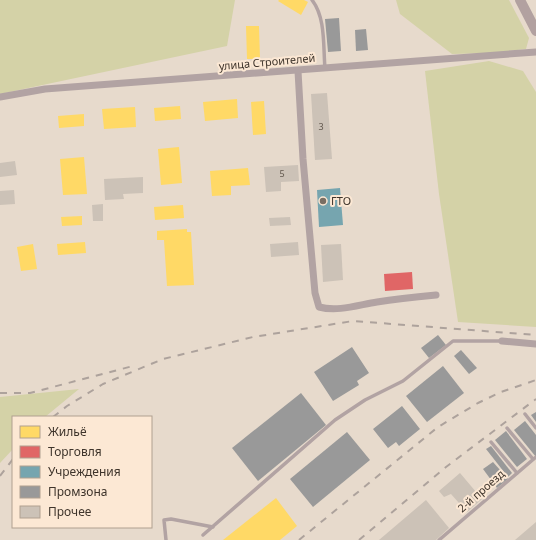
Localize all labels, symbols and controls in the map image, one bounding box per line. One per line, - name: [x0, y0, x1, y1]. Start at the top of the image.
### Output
- street label: улица Строителей: [218, 50, 316, 73]
- house number: 3: [318, 120, 324, 133]
- house number: 5: [279, 167, 285, 180]
- place label: ГТО: [331, 193, 351, 208]
- marker: ГТО: [318, 196, 328, 206]
- legend: [12, 416, 152, 528]
- text: Жильё: [48, 423, 87, 440]
- text: Торговля: [48, 443, 102, 460]
- text: Учреждения: [48, 463, 121, 480]
- street label: 2-й проезд: [454, 466, 508, 515]
- text: Промзона: [48, 483, 107, 500]
- text: Прочее: [48, 503, 92, 520]

